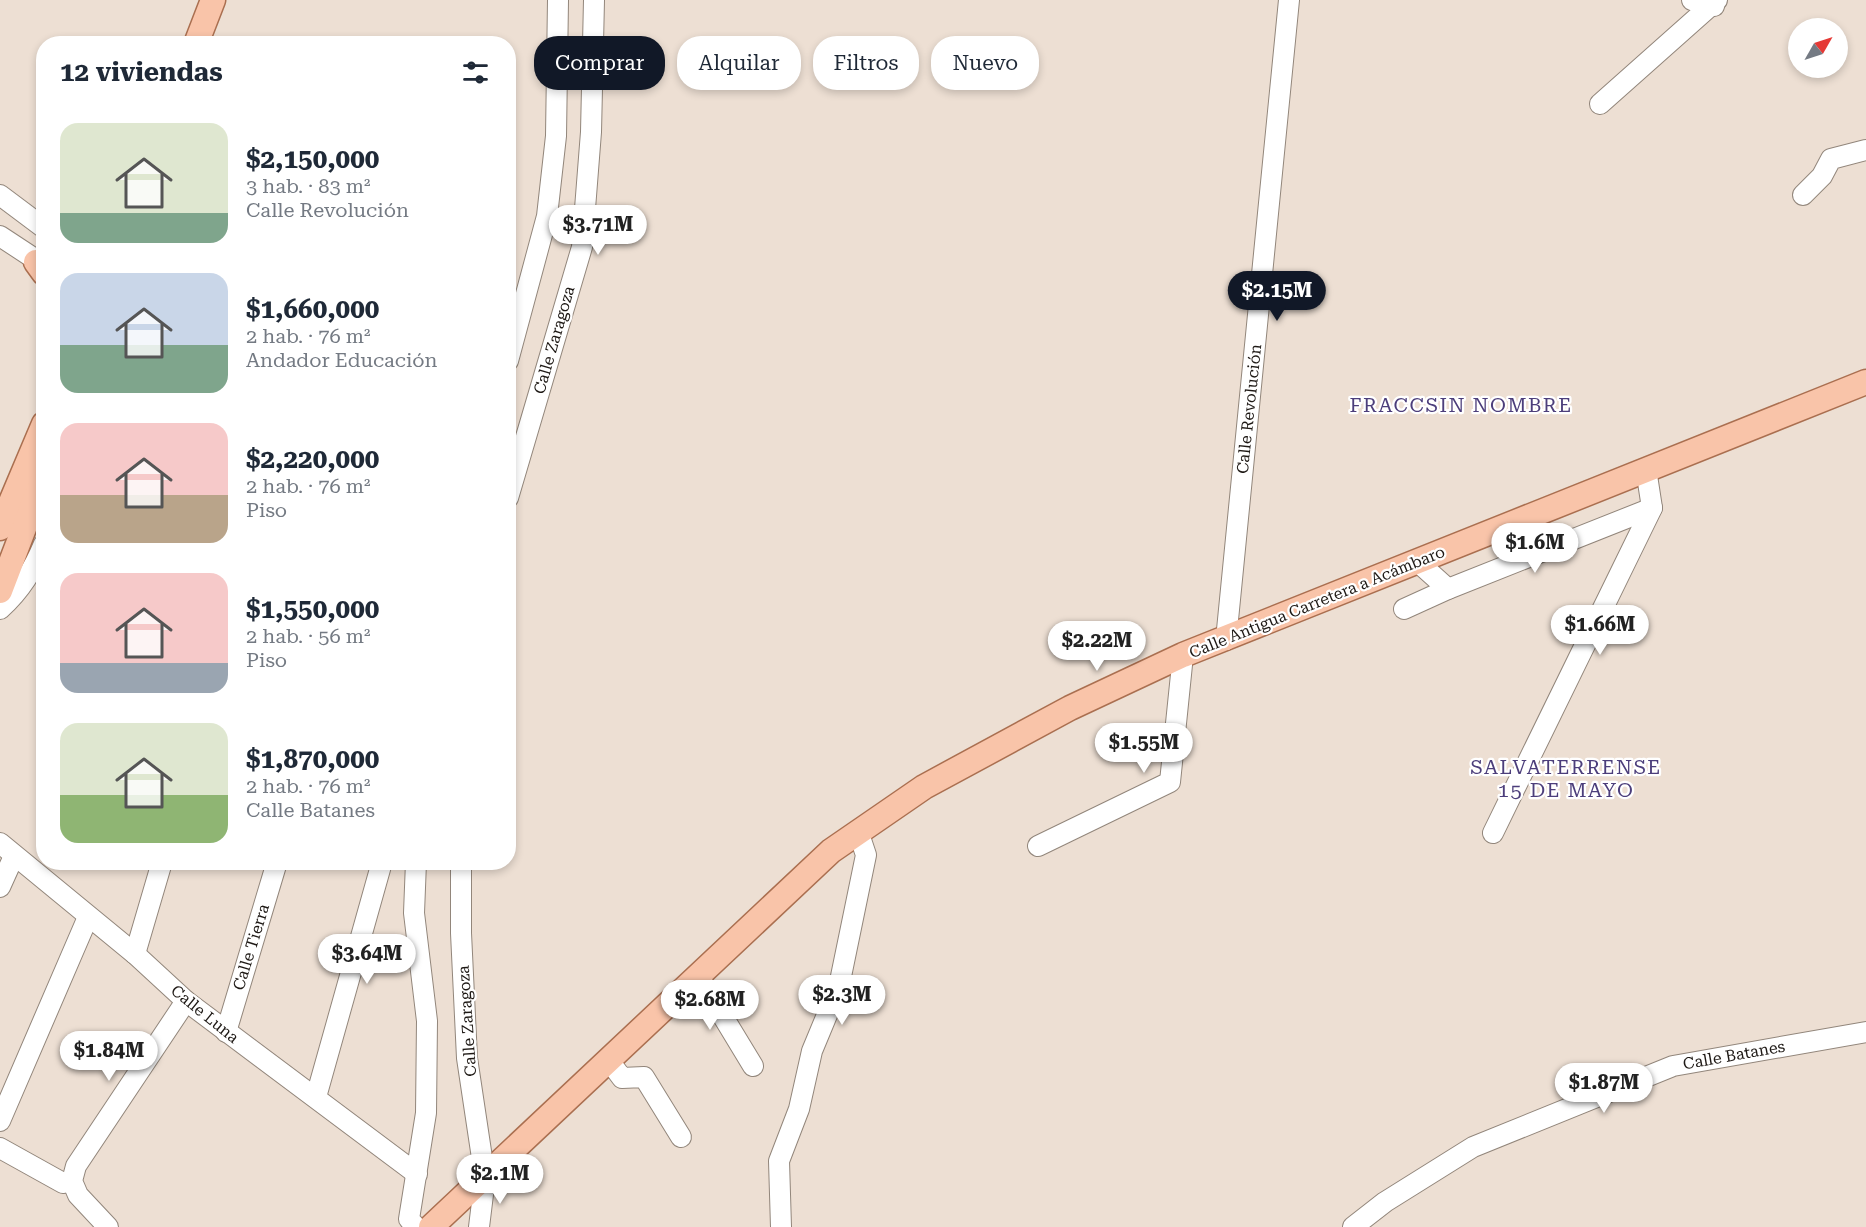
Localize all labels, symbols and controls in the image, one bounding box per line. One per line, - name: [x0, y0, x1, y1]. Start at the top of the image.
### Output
- north arrow: [1788, 18, 1848, 78]
- map controls: [1788, 18, 1848, 78]
- chip: Comprar: [534, 36, 665, 90]
- chip: Alquilar: [677, 36, 801, 90]
- chip: Filtros: [813, 36, 919, 90]
- chip: Nuevo: [931, 36, 1039, 90]
- icon: filters: [459, 56, 492, 89]
- text: 12 viviendas: [60, 57, 223, 87]
- text: $2,150,000: [246, 144, 379, 174]
- icon: home: [108, 147, 180, 219]
- text: 3 hab. · 83 m²: [246, 174, 370, 198]
- text: Calle Revolución: [246, 198, 409, 222]
- pin: $3.71M: [549, 205, 647, 256]
- text: $3.71M: [563, 212, 633, 236]
- pin: $2.15M: [1228, 271, 1326, 322]
- text: $2.15M: [1242, 278, 1312, 302]
- street label: Calle Zaragoza: [530, 284, 579, 396]
- text: $1,660,000: [246, 294, 379, 324]
- icon: home: [108, 297, 180, 369]
- text: 2 hab. · 76 m²: [246, 324, 370, 348]
- street label: Calle Revolución: [1233, 343, 1265, 475]
- text: Andador Educación: [246, 348, 438, 372]
- district label: FRACCSIN NOMBRE: [1349, 393, 1573, 417]
- text: $2,220,000: [246, 444, 379, 474]
- icon: home: [108, 447, 180, 519]
- text: 2 hab. · 76 m²: [246, 474, 370, 498]
- text: Piso: [246, 498, 287, 522]
- pin: $1.6M: [1493, 523, 1577, 574]
- text: $1.6M: [1505, 530, 1565, 554]
- street label: Calle Antigua Carretera a Acámbaro: [1186, 542, 1448, 662]
- text: $1,550,000: [246, 594, 379, 624]
- icon: home: [108, 597, 180, 669]
- pin: $1.66M: [1551, 605, 1649, 656]
- text: $1.66M: [1565, 612, 1635, 636]
- pin: $2.22M: [1048, 621, 1146, 672]
- text: 2 hab. · 56 m²: [246, 624, 370, 648]
- text: $2.22M: [1062, 628, 1132, 652]
- text: Piso: [246, 648, 287, 672]
- pin: $1.55M: [1095, 723, 1193, 774]
- text: $1.55M: [1109, 730, 1179, 754]
- text: $1,870,000: [246, 744, 379, 774]
- icon: home: [108, 747, 180, 819]
- district label: SALVATERRENSE 15 DE MAYO: [1470, 755, 1662, 802]
- text: 2 hab. · 76 m²: [246, 774, 370, 798]
- text: Calle Batanes: [246, 798, 375, 822]
- street label: Calle Tierra: [229, 901, 273, 992]
- pin: $3.64M: [318, 934, 416, 985]
- text: $3.64M: [332, 941, 402, 965]
- street label: Calle Zaragoza: [454, 964, 480, 1077]
- pin: $2.3M: [800, 975, 884, 1026]
- pin: $2.68M: [661, 980, 759, 1031]
- street label: Calle Luna: [167, 981, 243, 1047]
- text: $2.3M: [812, 982, 872, 1006]
- text: $2.68M: [675, 987, 745, 1011]
- pin: $1.84M: [60, 1031, 158, 1082]
- street label: Calle Batanes: [1682, 1037, 1787, 1073]
- text: $1.84M: [74, 1038, 144, 1062]
- pin: $1.87M: [1555, 1063, 1653, 1114]
- text: $1.87M: [1569, 1070, 1639, 1094]
- pin: $2.1M: [458, 1154, 542, 1205]
- text: $2.1M: [470, 1161, 530, 1185]

